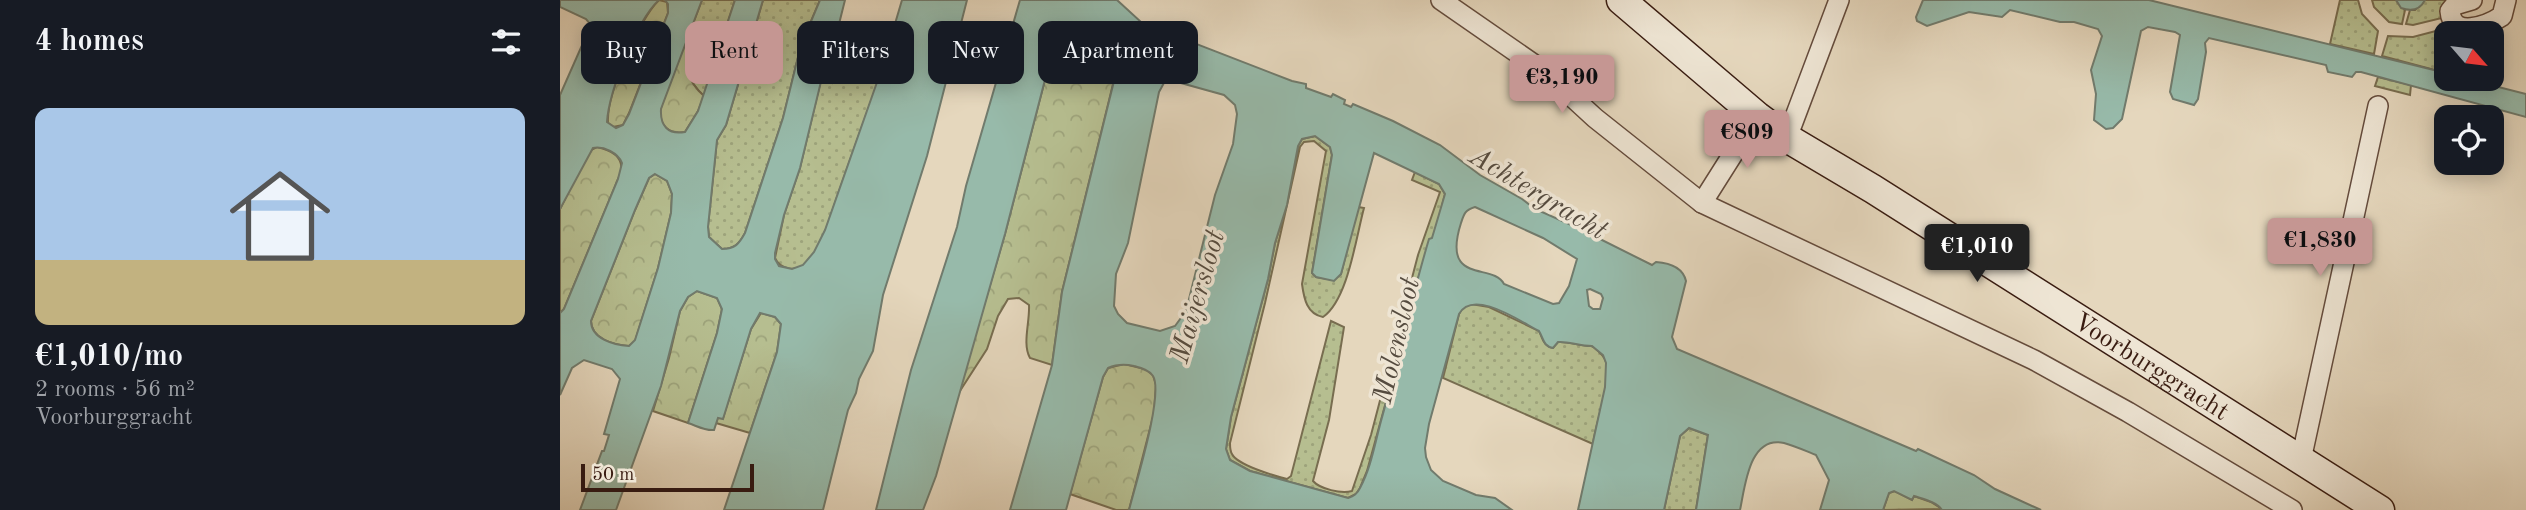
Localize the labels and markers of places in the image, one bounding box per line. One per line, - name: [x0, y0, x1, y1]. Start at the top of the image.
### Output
- pin: €3,190: [1505, 55, 1619, 115]
- pin: €809: [1706, 110, 1788, 170]
- pin: €1,830: [2263, 218, 2377, 278]
- pin: €1,010: [1920, 224, 2034, 284]

